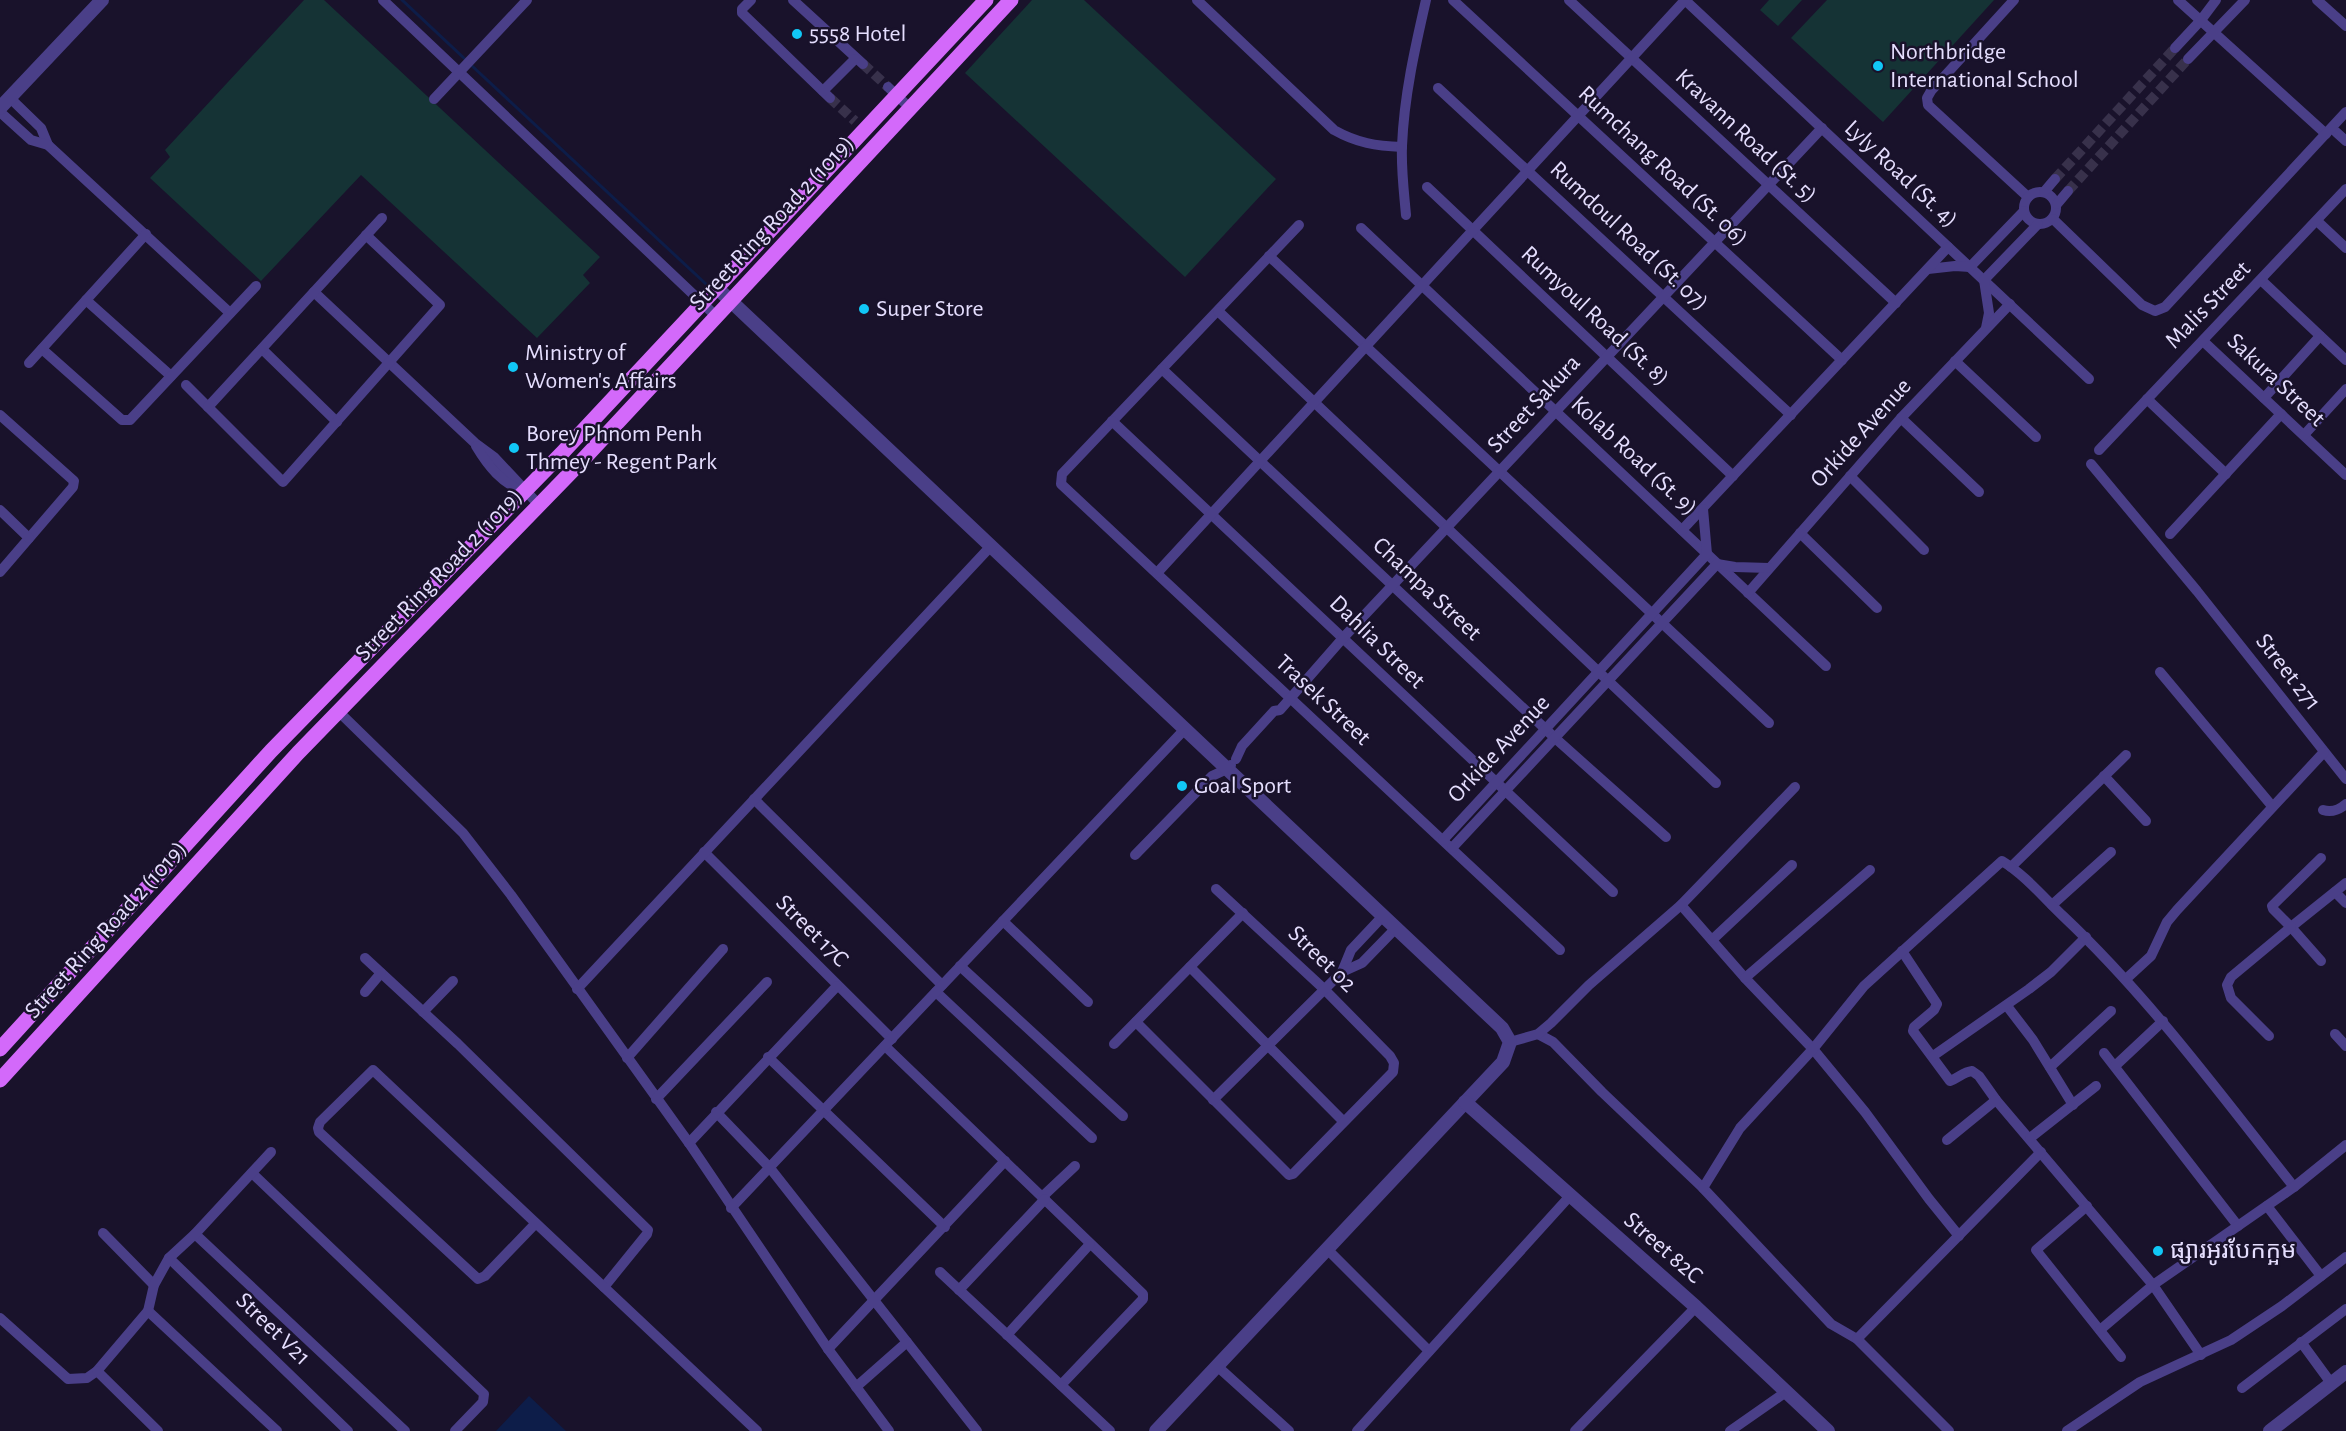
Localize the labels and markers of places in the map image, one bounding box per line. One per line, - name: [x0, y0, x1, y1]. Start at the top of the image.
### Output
- place label: 5558 Hotel: [809, 22, 906, 46]
- marker: 5558 Hotel: [790, 27, 804, 41]
- place label: Northbridge International School: [1890, 40, 2079, 92]
- marker: Northbridge International School: [1871, 59, 1885, 73]
- place label: Super Store: [876, 297, 984, 321]
- marker: Super Store: [857, 302, 871, 316]
- place label: Ministry of Women's Affairs: [525, 341, 677, 393]
- marker: Ministry of Women's Affairs: [506, 360, 520, 374]
- place label: Borey Phnom Penh Thmey - Regent Park: [526, 422, 717, 474]
- marker: Borey Phnom Penh Thmey - Regent Park: [507, 441, 521, 455]
- place label: Goal Sport: [1194, 774, 1292, 798]
- marker: Goal Sport: [1175, 779, 1189, 793]
- place label: ផ្សារអូរបែកក្អម: [2170, 1237, 2296, 1266]
- marker: ផ្សារអូរបែកក្អម: [2151, 1244, 2165, 1258]

